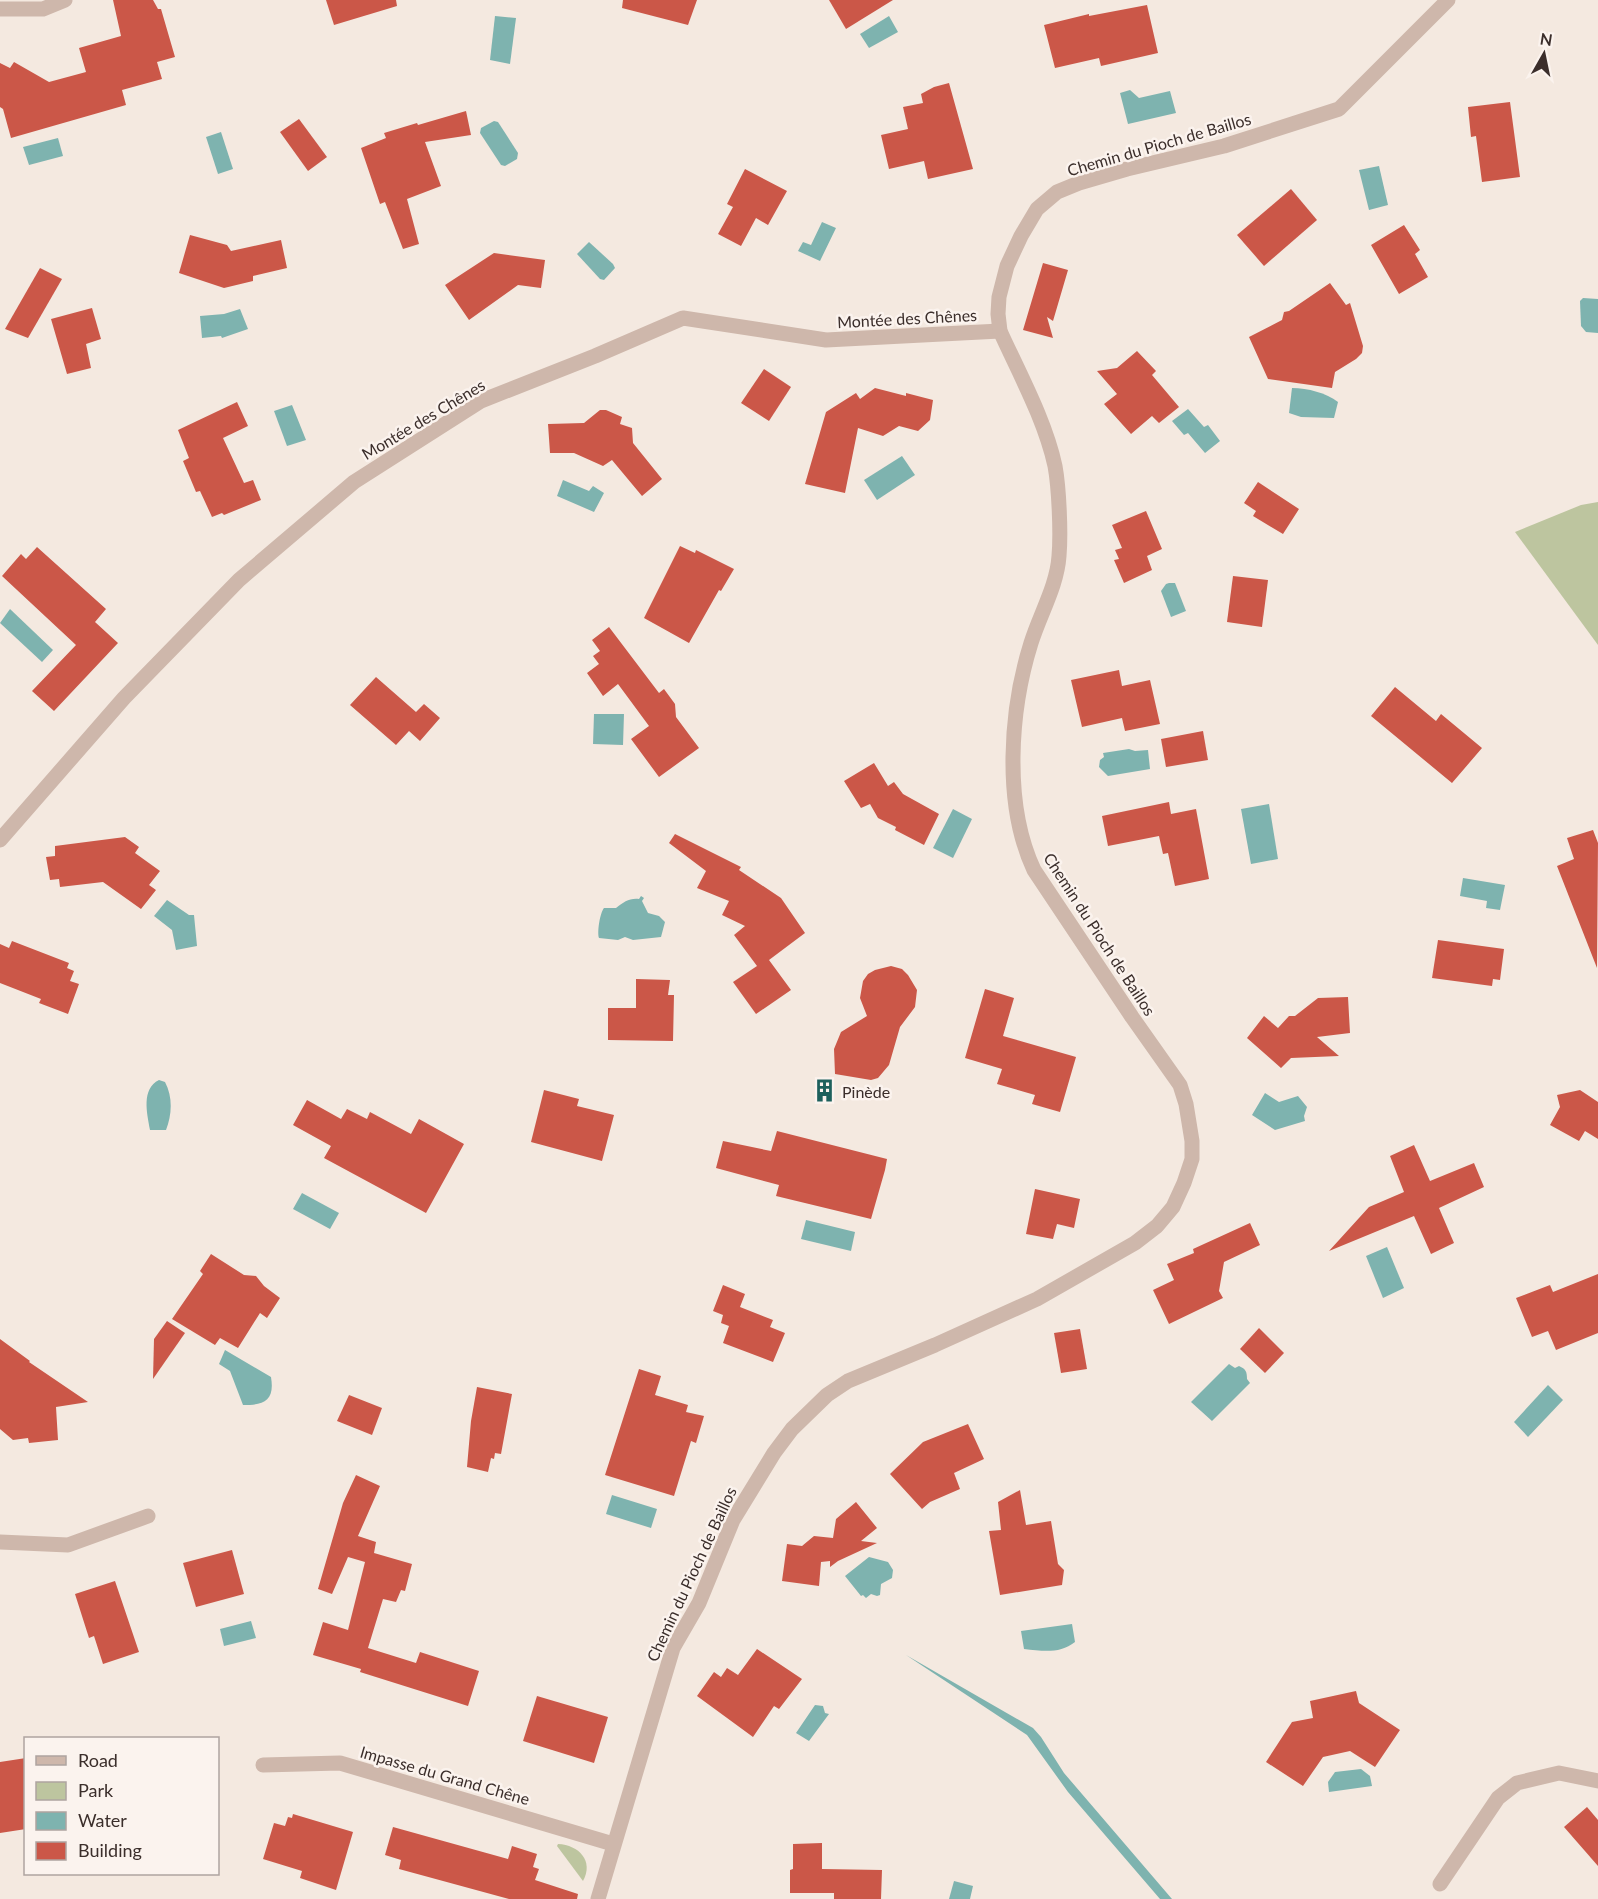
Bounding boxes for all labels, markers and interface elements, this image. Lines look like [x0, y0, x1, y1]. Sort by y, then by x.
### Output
north arrow [1514, 24, 1574, 84]
text: N [1539, 28, 1554, 49]
street label: Chemin du Pioch de Baillos [1065, 109, 1253, 179]
street label: Montée des Chênes [837, 305, 977, 331]
street label: Montée des Chênes [358, 375, 488, 463]
street label: Chemin du Pioch de Baillos [1040, 849, 1160, 1019]
building icon: Pinède [811, 1078, 837, 1104]
place label: Pinède [842, 1082, 890, 1101]
street label: Chemin du Pioch de Baillos [642, 1484, 740, 1664]
legend [24, 1737, 219, 1875]
street label: Impasse du Grand Chêne [358, 1742, 532, 1808]
text: Road [78, 1749, 118, 1771]
text: Park [78, 1779, 114, 1801]
text: Water [78, 1809, 127, 1831]
text: Building [78, 1839, 142, 1861]

